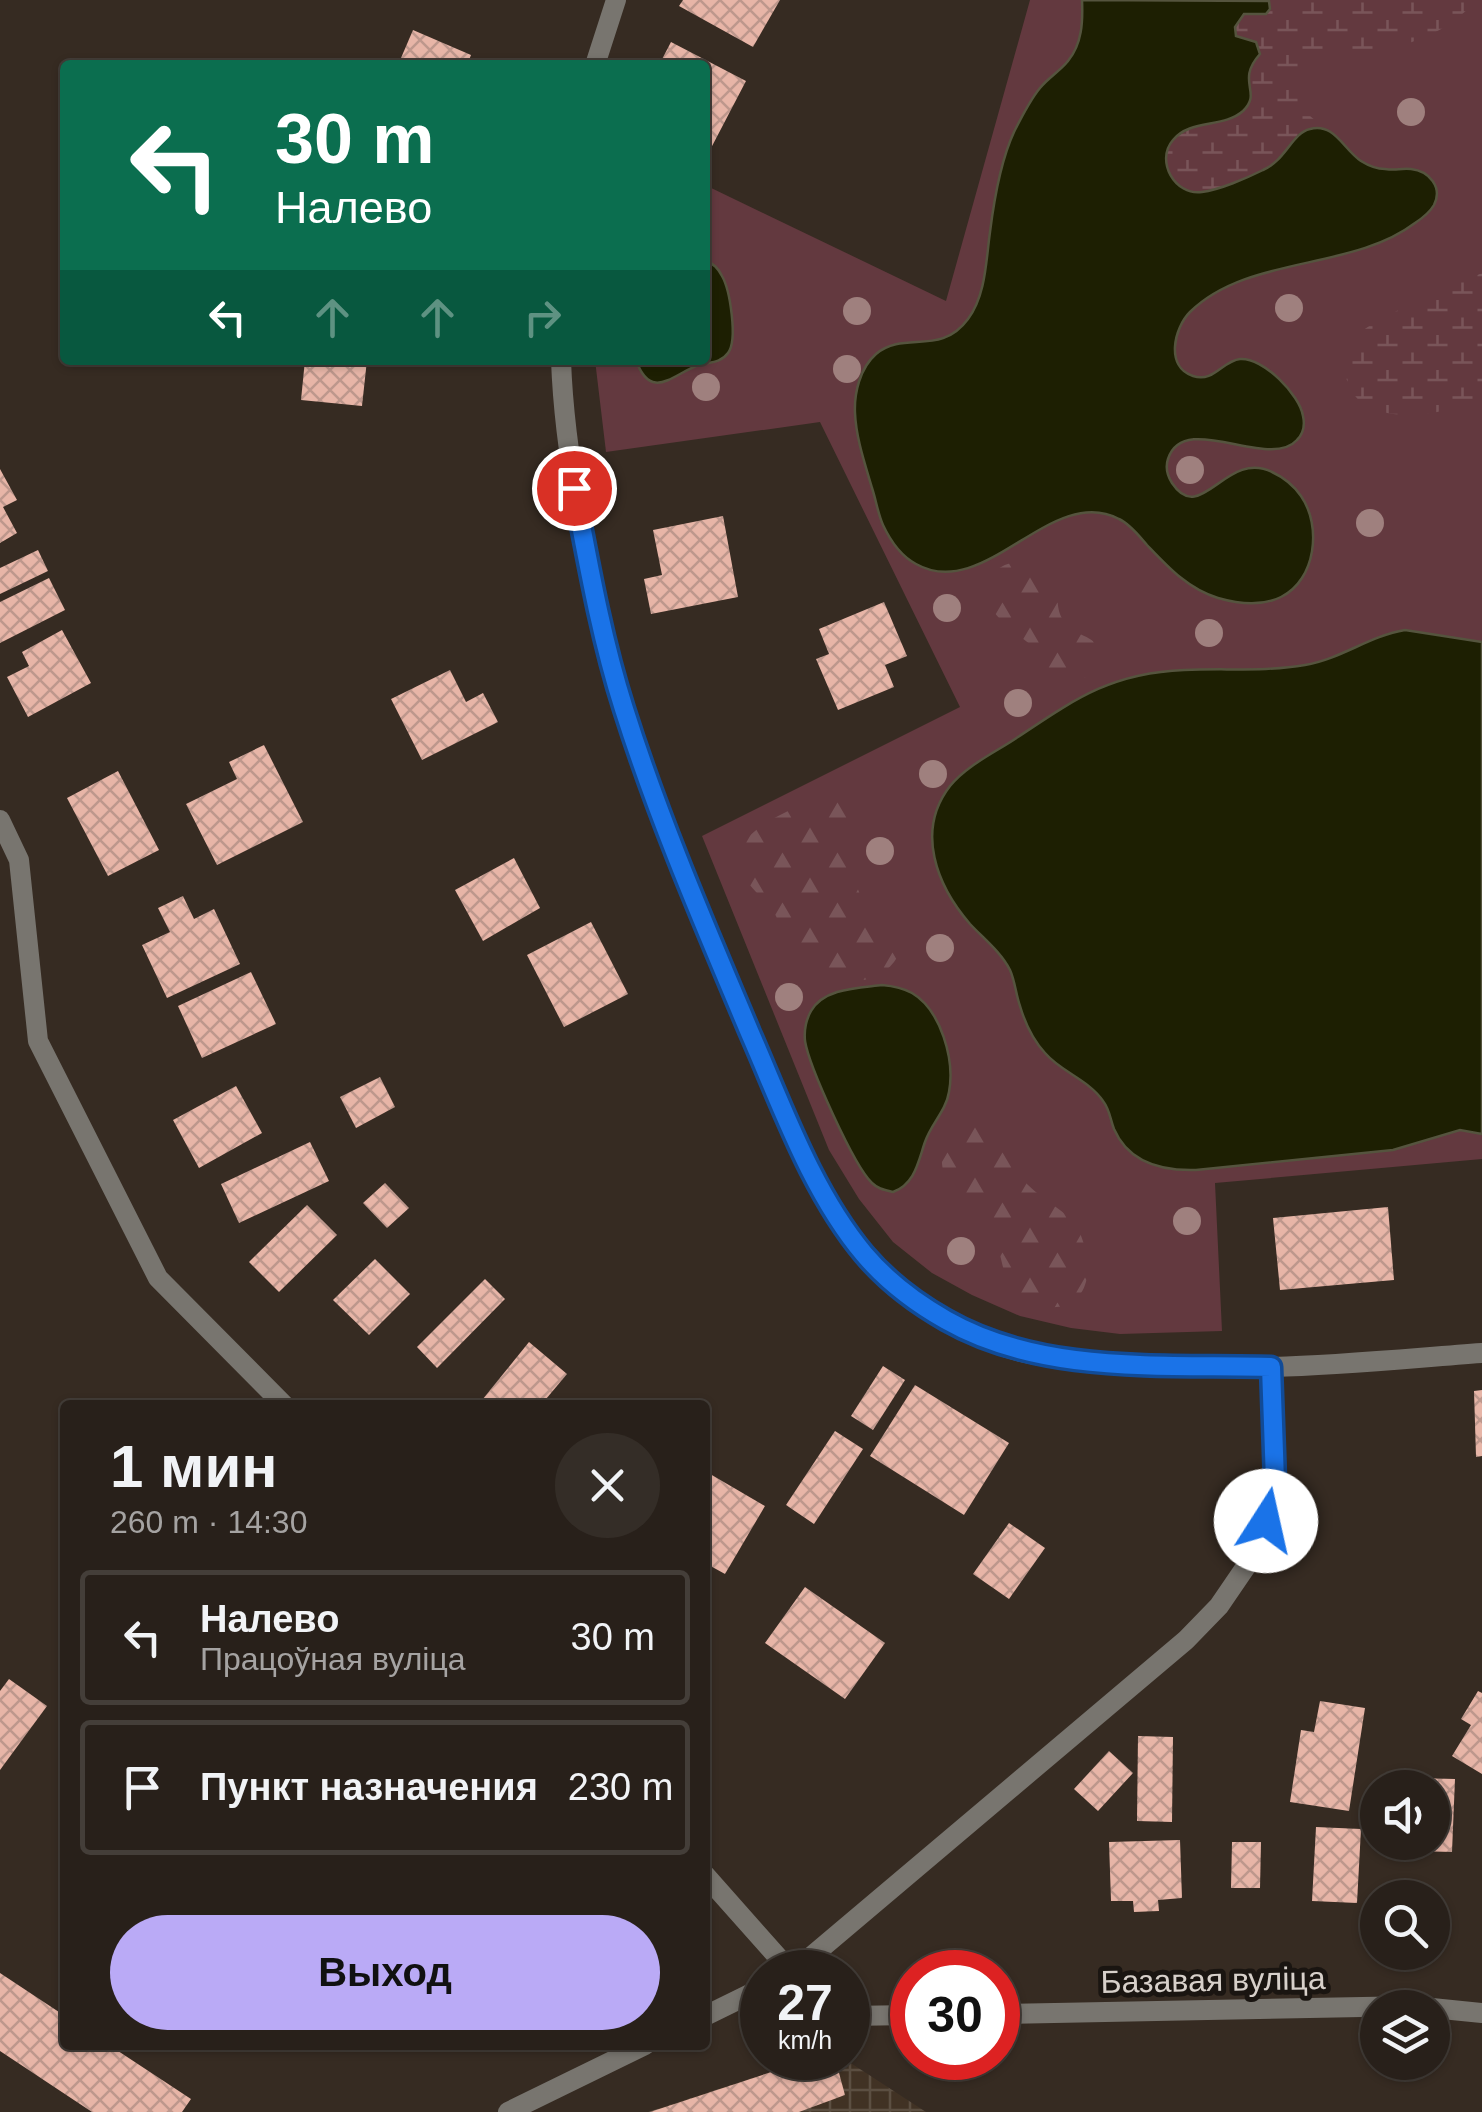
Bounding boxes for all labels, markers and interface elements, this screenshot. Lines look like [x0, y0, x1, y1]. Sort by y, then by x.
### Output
icon: left [110, 100, 240, 230]
text: 30 m [275, 100, 435, 178]
text: Налево [275, 182, 432, 233]
icon: left [200, 290, 255, 345]
icon: ahead [305, 290, 360, 345]
icon: ahead [410, 290, 465, 345]
icon: right [515, 290, 570, 345]
pin [532, 446, 617, 531]
icon: arrive [547, 461, 602, 516]
text: 1 мин [110, 1433, 278, 1500]
button: close [555, 1433, 660, 1538]
position arrow [1214, 1469, 1318, 1573]
text: 260 m · 14:30 [110, 1504, 307, 1540]
text: Налево [200, 1598, 339, 1640]
icon: left [115, 1610, 170, 1665]
text: 30 m [571, 1616, 655, 1658]
text: Працоўная вуліца [200, 1641, 466, 1677]
icon: arrive [115, 1760, 170, 1815]
text: Пункт назначения [200, 1766, 538, 1808]
text: 230 m [568, 1766, 673, 1808]
map controls [1360, 1770, 1450, 2080]
button: sound [1360, 1770, 1450, 1860]
button: search [1360, 1880, 1450, 1970]
button: Выход [110, 1915, 660, 2030]
speed limit sign: 30 [890, 1950, 1020, 2080]
street label: Базавая вуліца [1100, 1960, 1326, 2000]
text: 27 [777, 1975, 833, 2031]
button: layers [1360, 1990, 1450, 2080]
text: km/h [778, 2026, 832, 2054]

